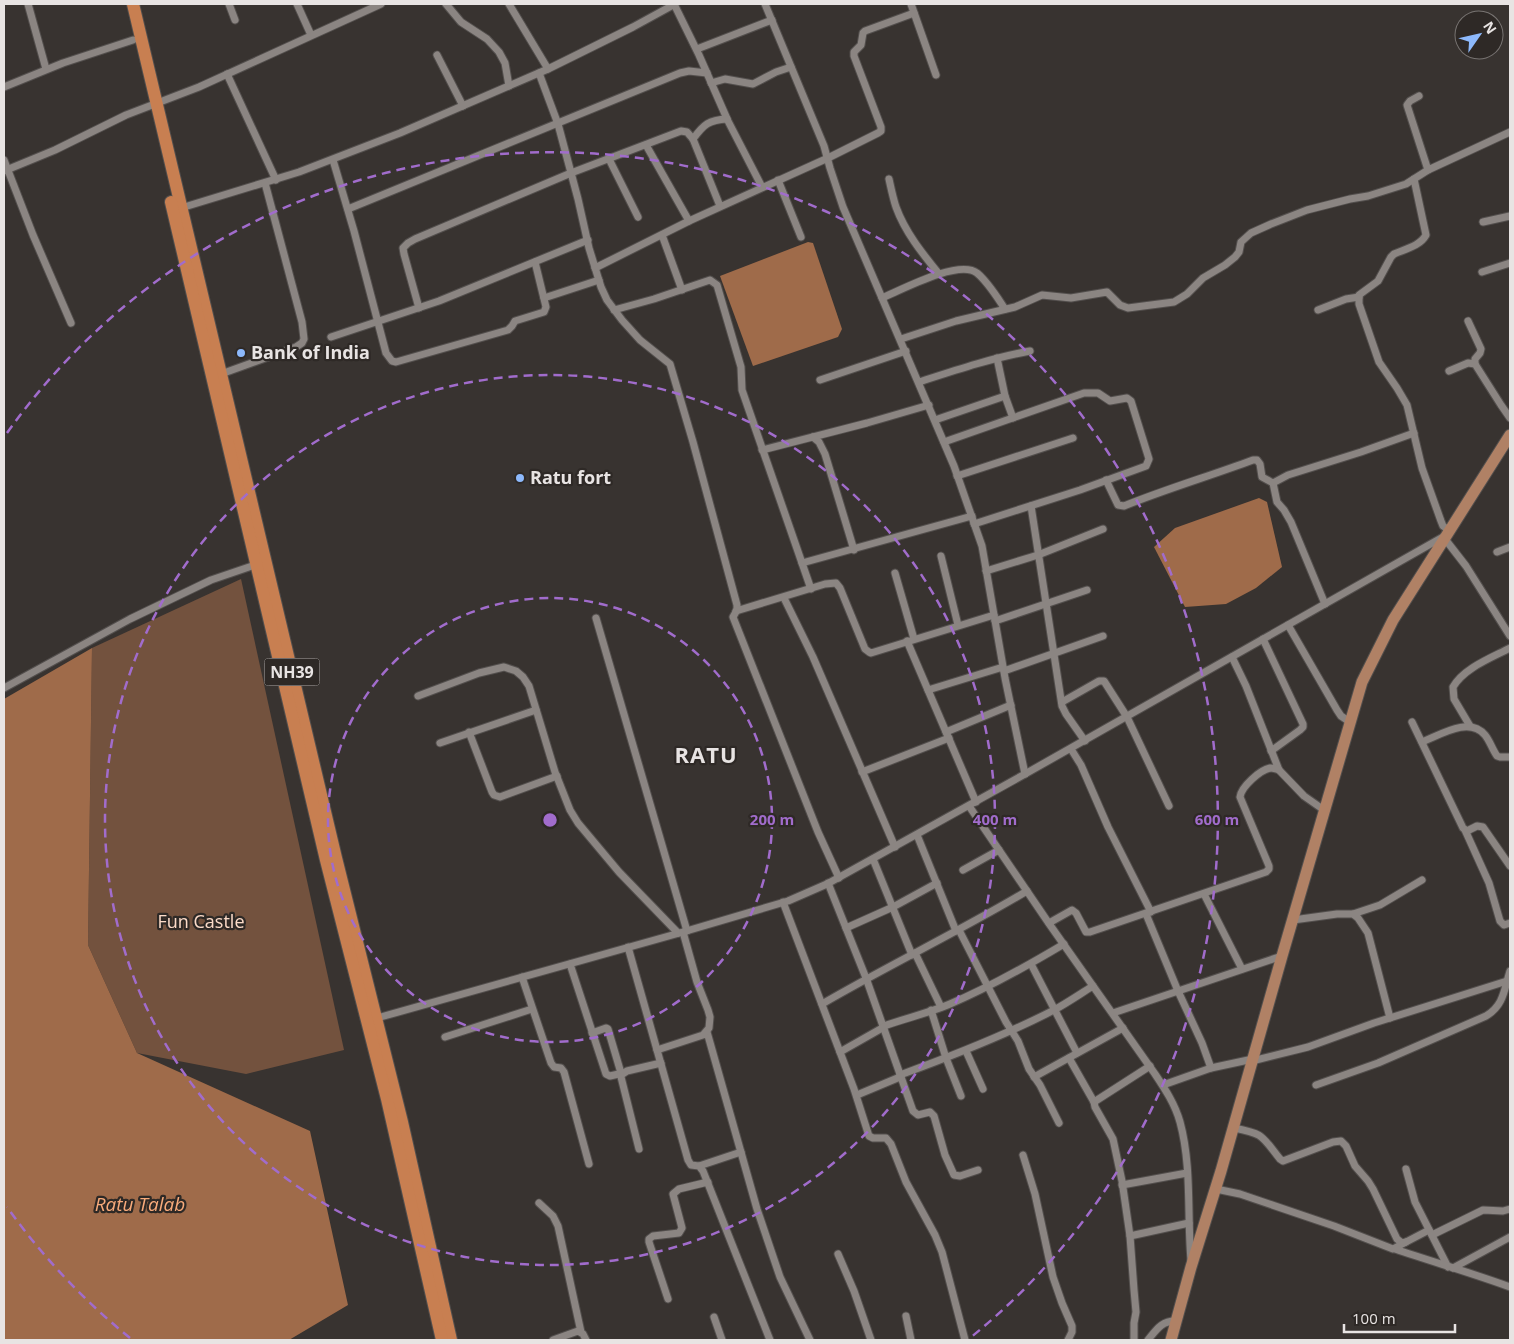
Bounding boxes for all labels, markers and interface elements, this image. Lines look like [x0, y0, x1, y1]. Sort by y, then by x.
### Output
north arrow [1454, 10, 1504, 60]
text: N [1479, 17, 1501, 37]
place label: Bank of India [251, 340, 370, 364]
marker: Bank of India [235, 347, 247, 359]
place label: Ratu fort [530, 465, 611, 489]
marker: Ratu fort [514, 472, 526, 484]
road number: NH39 [264, 659, 320, 686]
district label: RATU [674, 739, 738, 769]
text: 200 m [750, 809, 794, 829]
text: 400 m [973, 809, 1017, 829]
text: 600 m [1195, 809, 1239, 829]
centre of rings [541, 811, 559, 829]
park label: Fun Castle [157, 909, 245, 933]
water label: Ratu Talab [95, 1191, 185, 1217]
scale bar [1344, 1302, 1455, 1334]
text: 100 m [1352, 1308, 1396, 1328]

